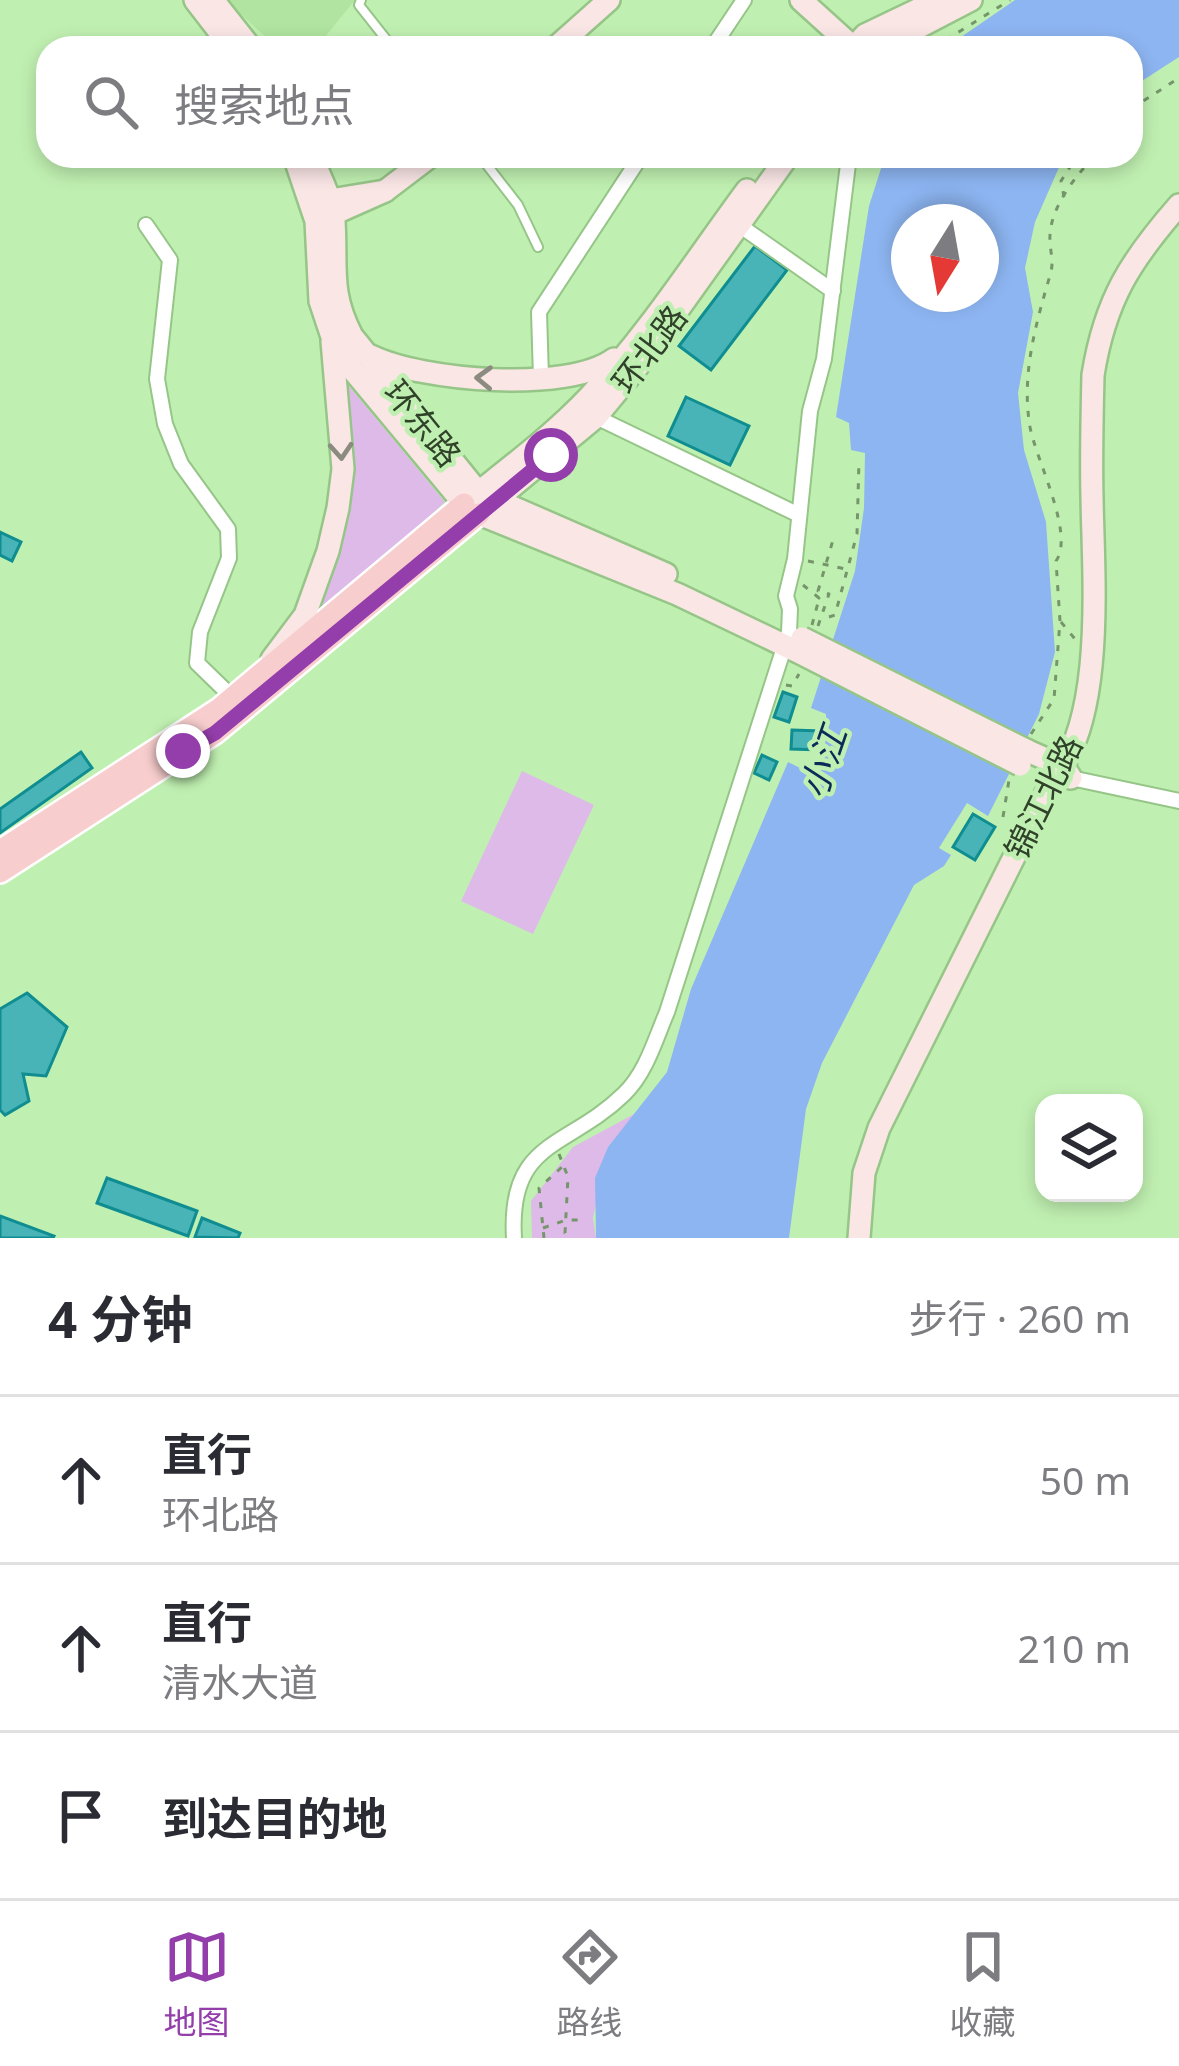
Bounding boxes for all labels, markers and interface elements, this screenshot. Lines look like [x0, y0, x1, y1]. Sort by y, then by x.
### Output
search box [36, 36, 1143, 168]
icon: search [78, 69, 144, 135]
text: 搜索地点 [174, 74, 354, 135]
north arrow [891, 204, 999, 312]
street label: 环北路 [601, 296, 697, 402]
one-way arrow [474, 365, 493, 391]
street label: 环东路 [374, 370, 472, 476]
route start [524, 428, 578, 482]
one-way arrow [327, 442, 353, 461]
water label: 小江 [788, 716, 859, 804]
route end [156, 724, 210, 778]
street label: 锦江北路 [994, 728, 1092, 866]
map controls [1035, 1094, 1143, 1202]
button: layers [1035, 1094, 1143, 1202]
text: 4 分钟 [48, 1283, 192, 1353]
text: 步行 · 260 m [909, 1291, 1131, 1344]
text: 直行 [162, 1423, 252, 1484]
icon: ahead [48, 1447, 114, 1513]
text: 50 m [1040, 1453, 1131, 1506]
text: 环北路 [162, 1487, 279, 1540]
text: 直行 [162, 1591, 252, 1652]
icon: ahead [48, 1615, 114, 1681]
text: 210 m [1017, 1621, 1131, 1674]
text: 清水大道 [162, 1655, 318, 1708]
icon: arrive [48, 1783, 114, 1849]
text: 到达目的地 [162, 1787, 387, 1848]
tab: 地图 [164, 1924, 230, 2044]
tab: 路线 [557, 1924, 623, 2044]
tab: 收藏 [950, 1924, 1016, 2044]

